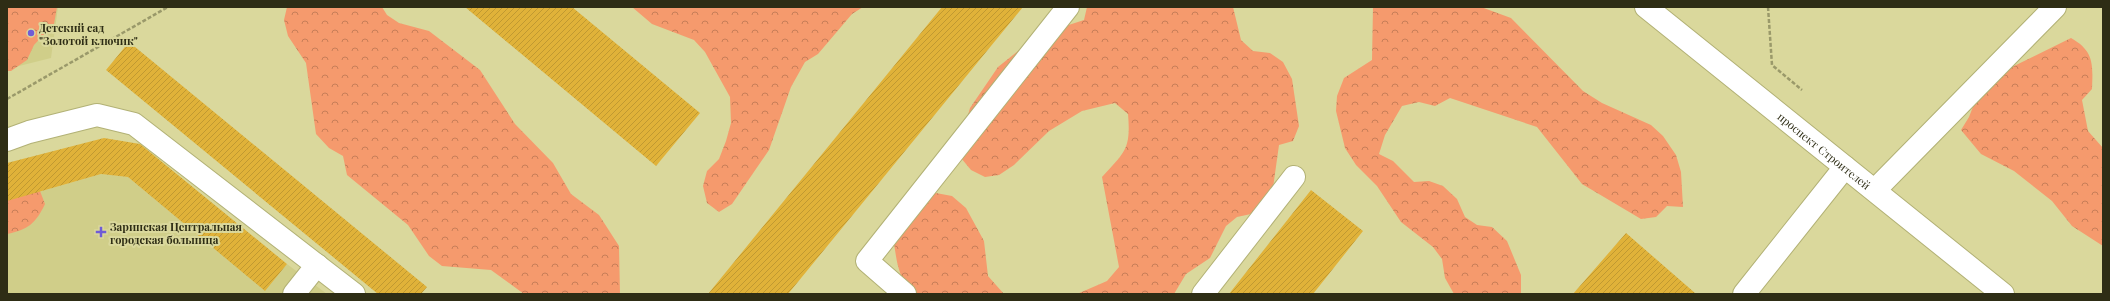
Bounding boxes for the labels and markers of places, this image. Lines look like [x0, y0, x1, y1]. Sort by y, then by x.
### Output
place label: Детский сад "Золотой ключик" [39, 20, 138, 48]
marker: Детский сад "Золотой ключик" [26, 28, 36, 38]
place label: Заринская Центральная городская больница [110, 219, 242, 247]
marker: Заринская Центральная городская больница [95, 226, 107, 238]

